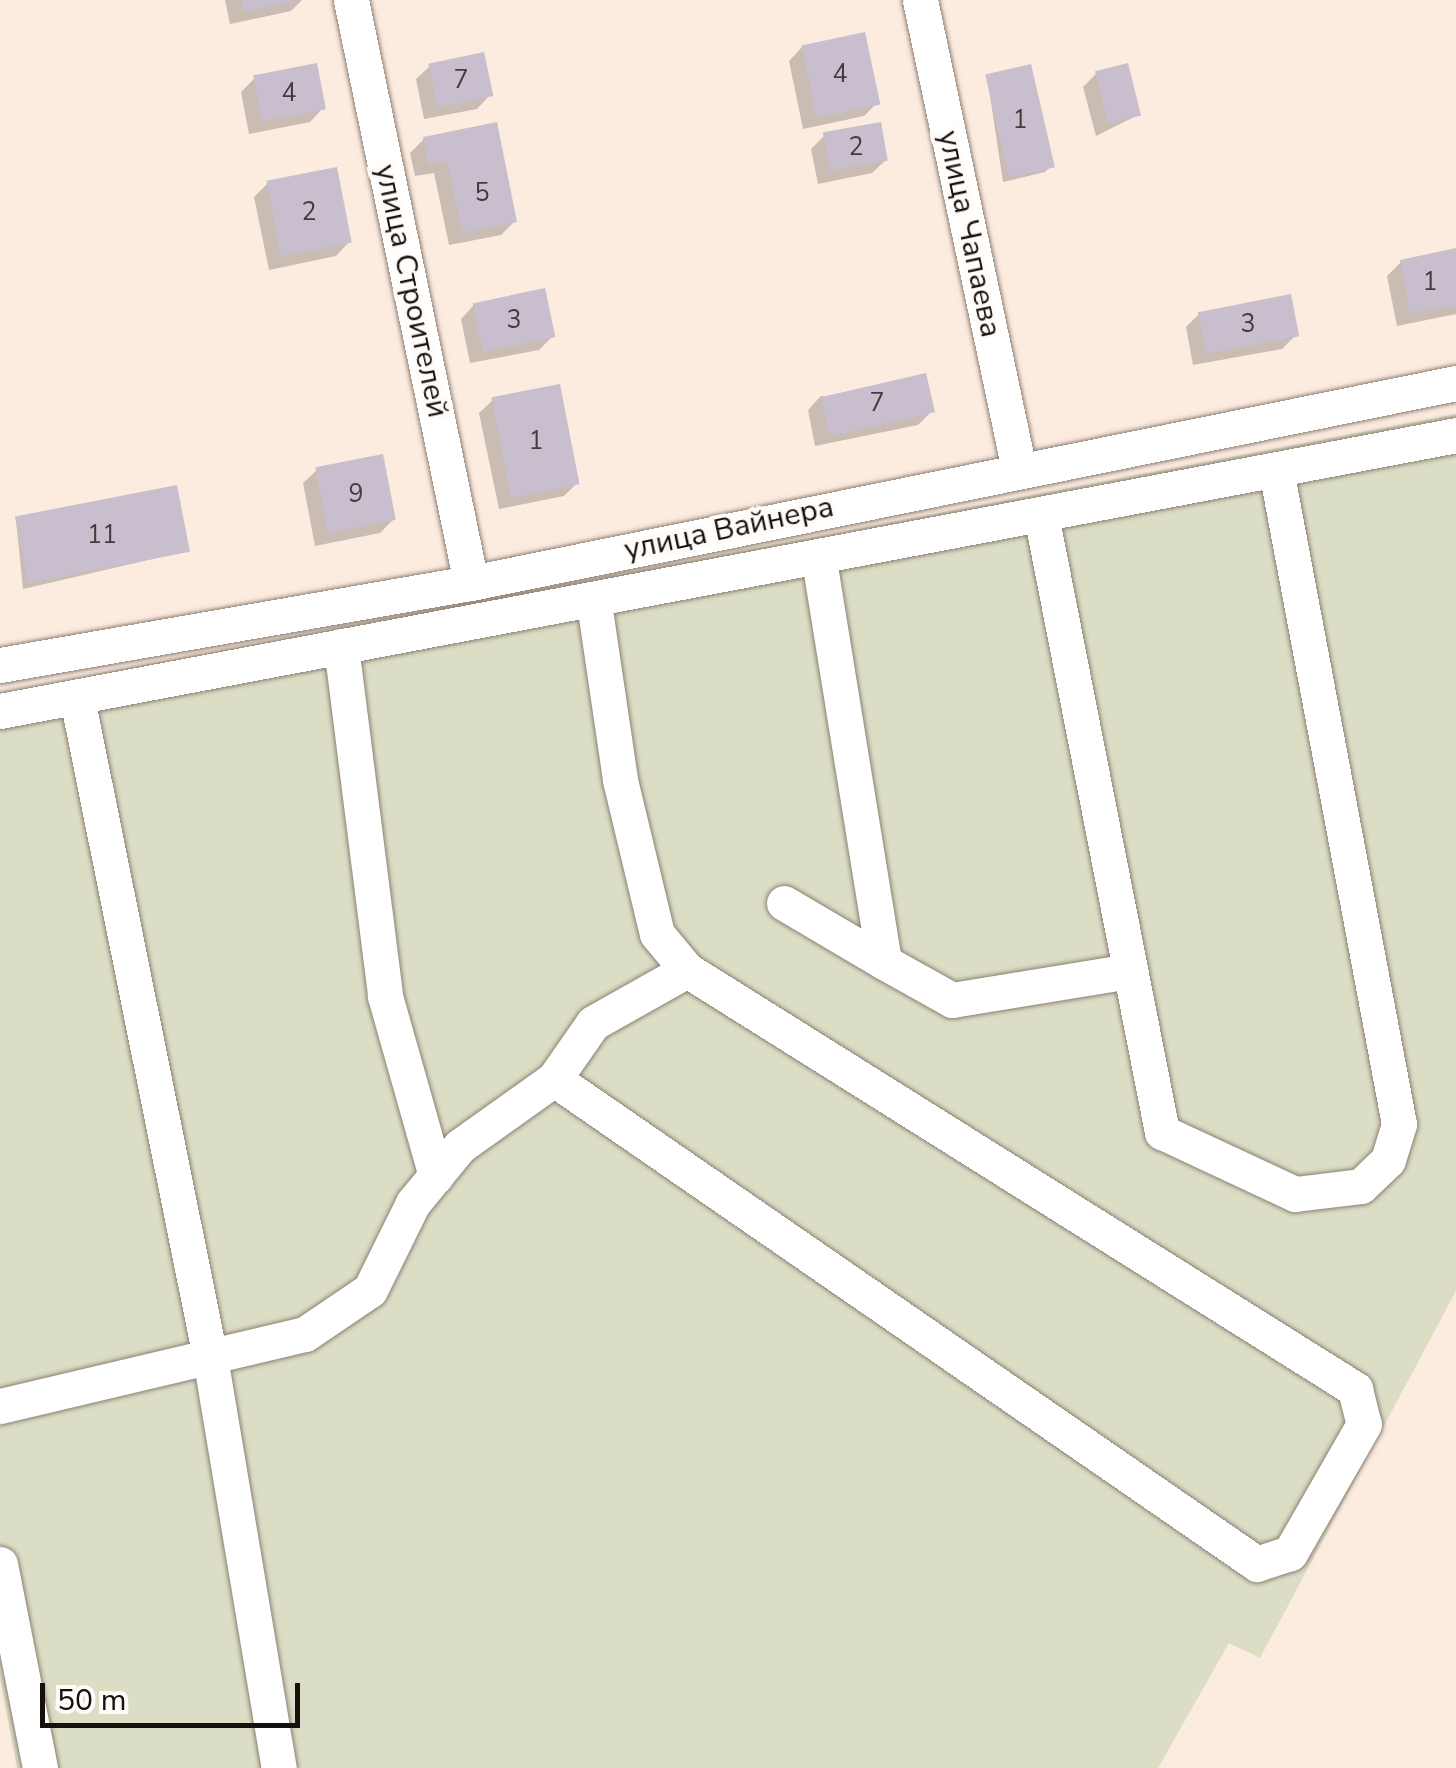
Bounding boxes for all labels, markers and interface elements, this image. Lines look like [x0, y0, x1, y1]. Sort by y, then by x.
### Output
house number: 4 [833, 59, 847, 89]
house number: 7 [454, 65, 468, 95]
house number: 4 [282, 78, 296, 108]
house number: 1 [1013, 105, 1027, 135]
street label: улица Чапаева [930, 127, 1008, 341]
house number: 2 [849, 132, 863, 162]
street label: улица Строителей [367, 161, 455, 421]
house number: 5 [475, 178, 489, 208]
house number: 2 [302, 197, 316, 227]
house number: 1 [1423, 267, 1437, 297]
house number: 3 [507, 305, 521, 335]
house number: 3 [1241, 309, 1255, 339]
house number: 7 [870, 388, 884, 418]
house number: 1 [529, 426, 543, 456]
house number: 9 [349, 479, 363, 509]
street label: улица Вайнера [621, 489, 837, 569]
house number: 11 [87, 520, 117, 550]
scale bar [45, 1663, 305, 1725]
text: 50 m [57, 1680, 126, 1721]

